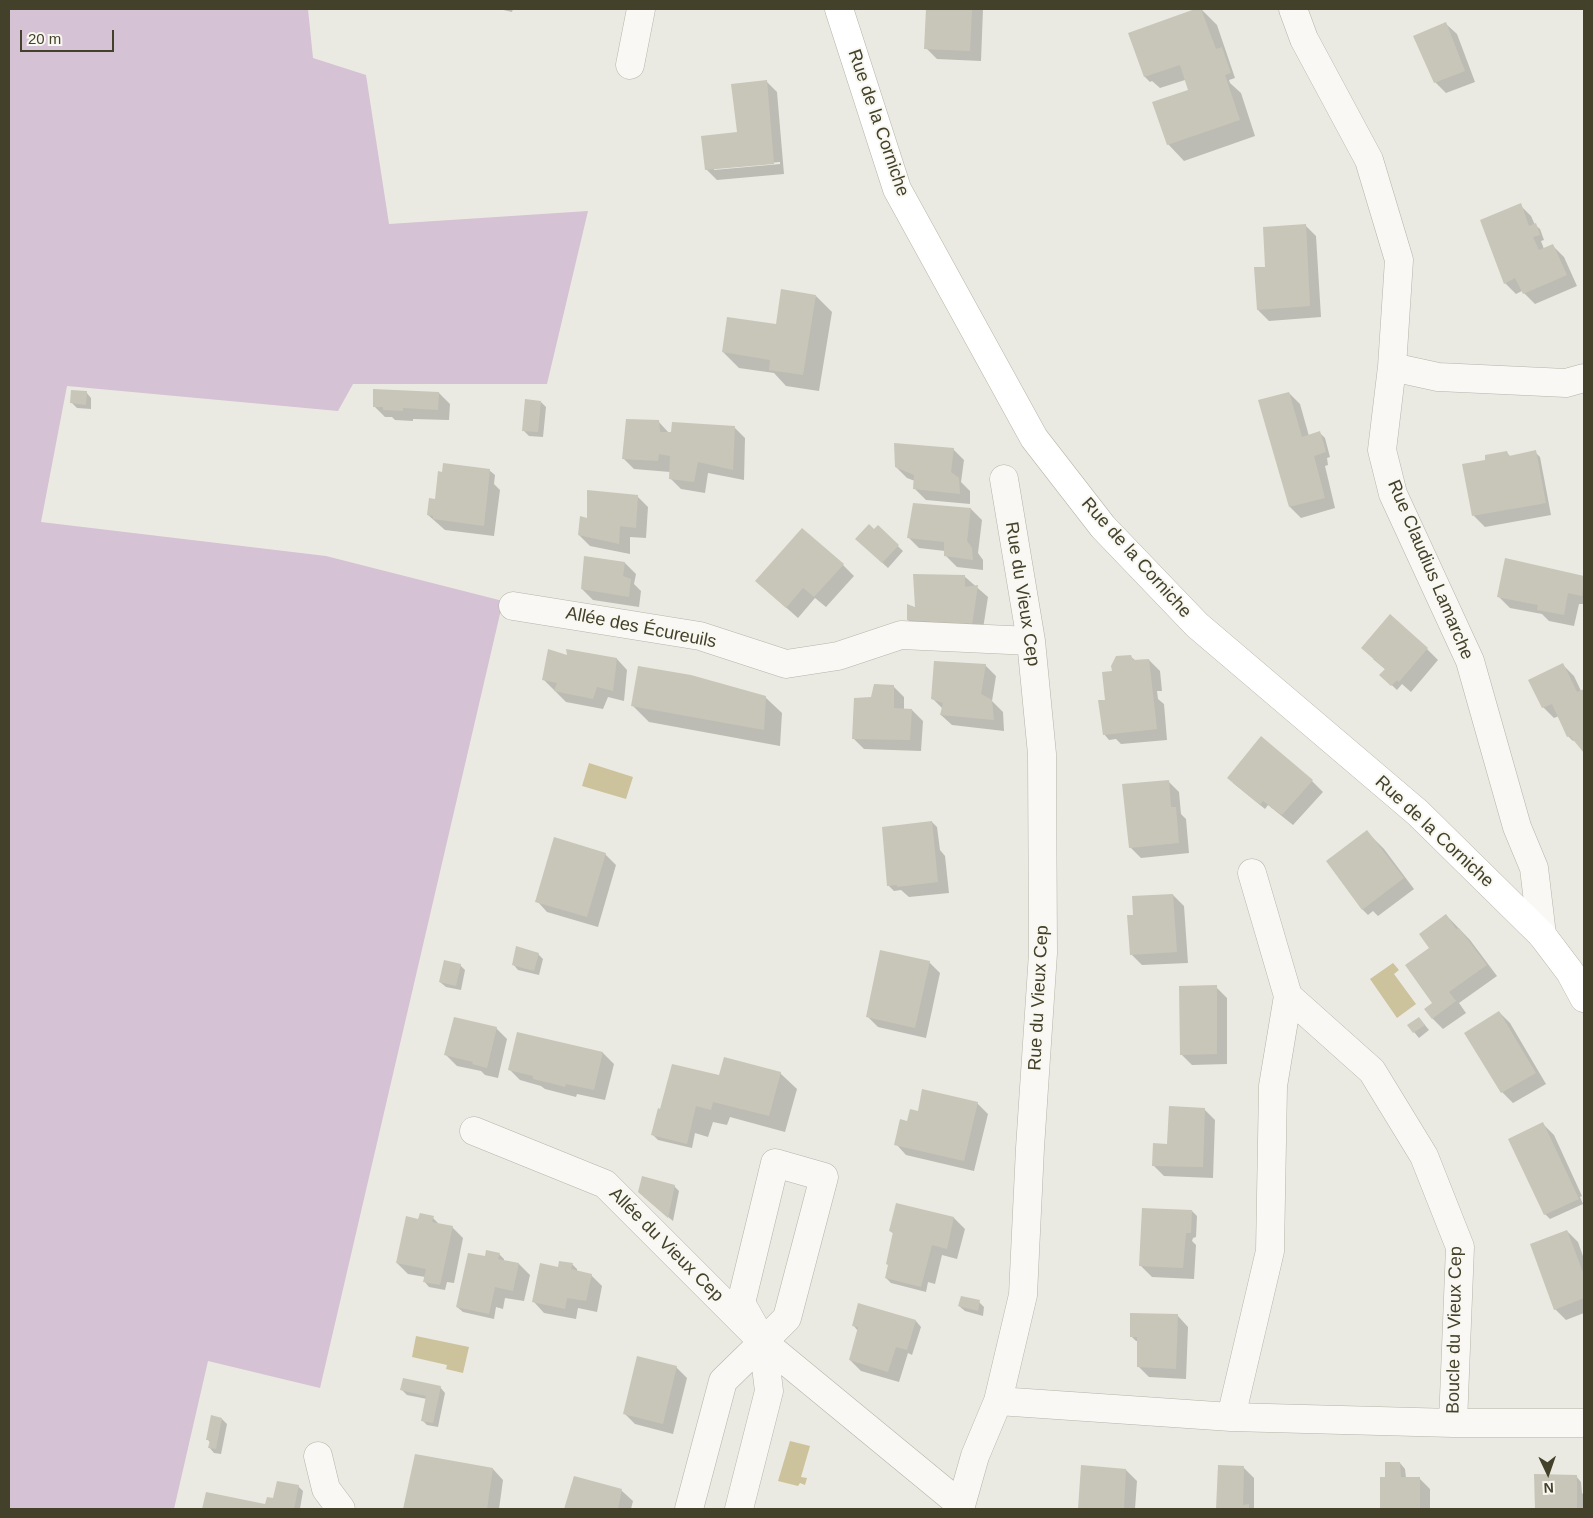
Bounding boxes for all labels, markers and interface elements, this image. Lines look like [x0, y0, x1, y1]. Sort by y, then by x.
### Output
scale bar [22, 20, 116, 52]
text: 20 m [28, 30, 61, 47]
street label: Rue de la Corniche [843, 47, 913, 199]
street label: Rue Claudius Lamarche [1382, 477, 1478, 663]
street label: Rue de la Corniche [1076, 494, 1196, 622]
street label: Rue du Vieux Cep [1000, 520, 1044, 668]
street label: Allée des Écureuils [564, 603, 718, 653]
street label: Rue de la Corniche [1370, 772, 1498, 892]
street label: Rue du Vieux Cep [1024, 925, 1054, 1071]
street label: Allée du Vieux Cep [604, 1183, 728, 1307]
street label: Boucle du Vieux Cep [1443, 1246, 1467, 1414]
north arrow [1523, 1448, 1573, 1498]
text: N [1543, 1480, 1554, 1496]

